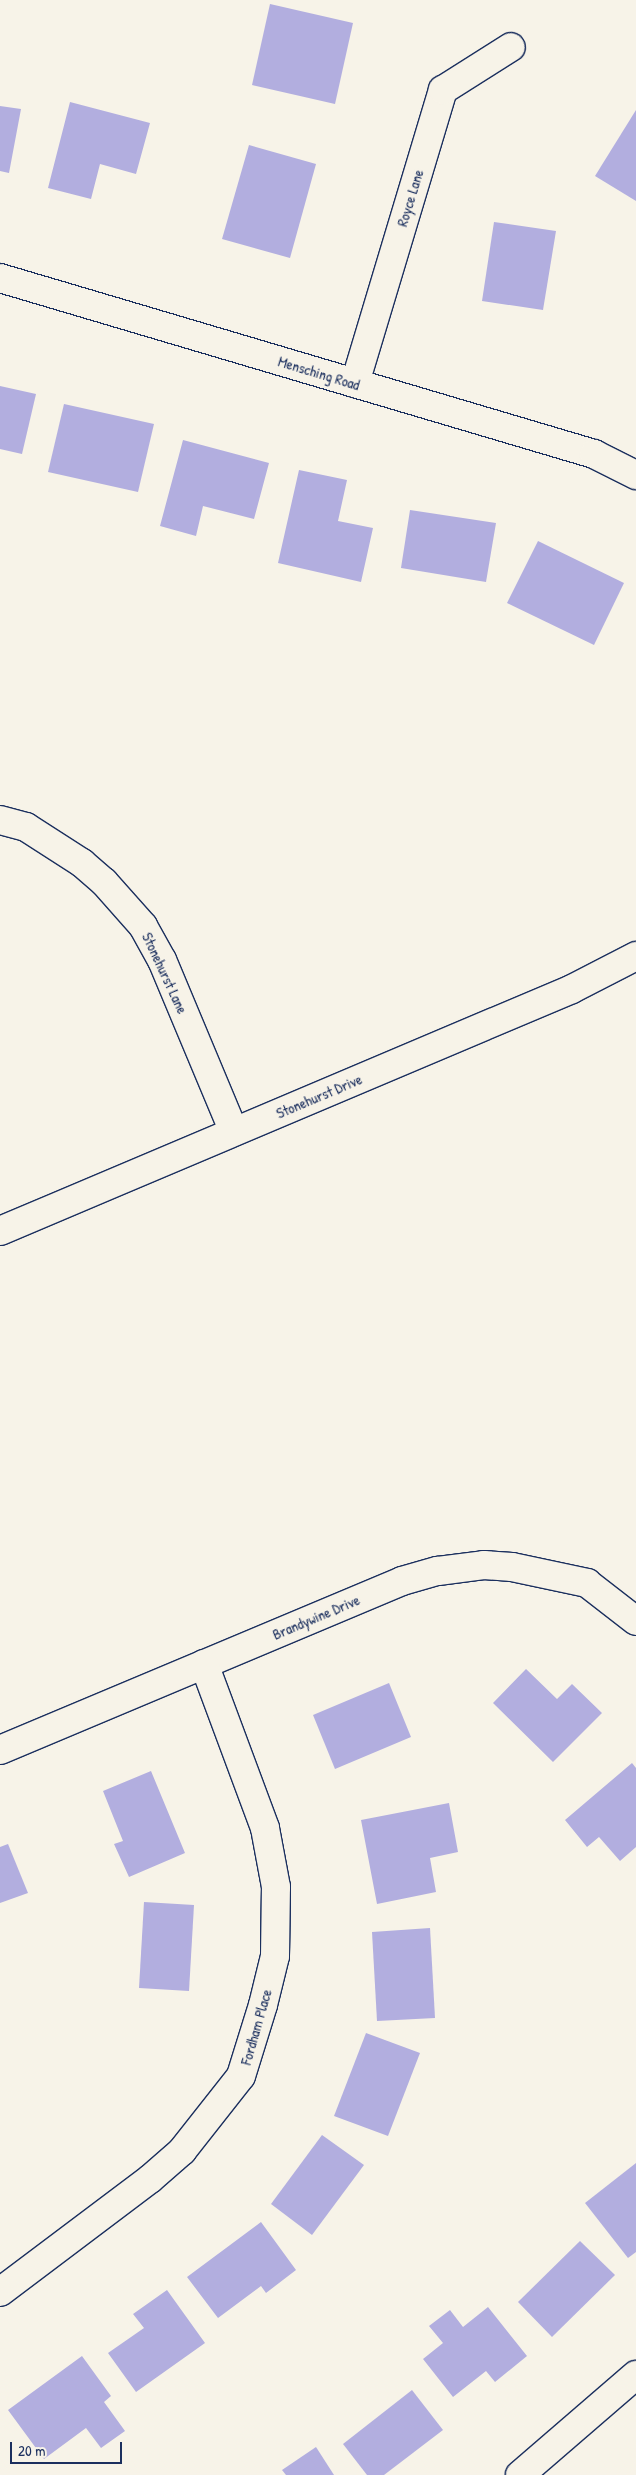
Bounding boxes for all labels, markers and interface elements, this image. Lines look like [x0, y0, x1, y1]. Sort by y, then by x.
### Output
street label: Royce Lane [393, 167, 427, 229]
street label: Mensching Road [276, 352, 362, 394]
street label: Stonehurst Lane [138, 930, 192, 1016]
street label: Stonehurst Drive [273, 1070, 365, 1122]
street label: Brandywine Drive [270, 1591, 362, 1643]
street label: Fordham Place [237, 1987, 275, 2067]
scale bar [12, 2432, 125, 2464]
text: 20 m [18, 2440, 45, 2461]

